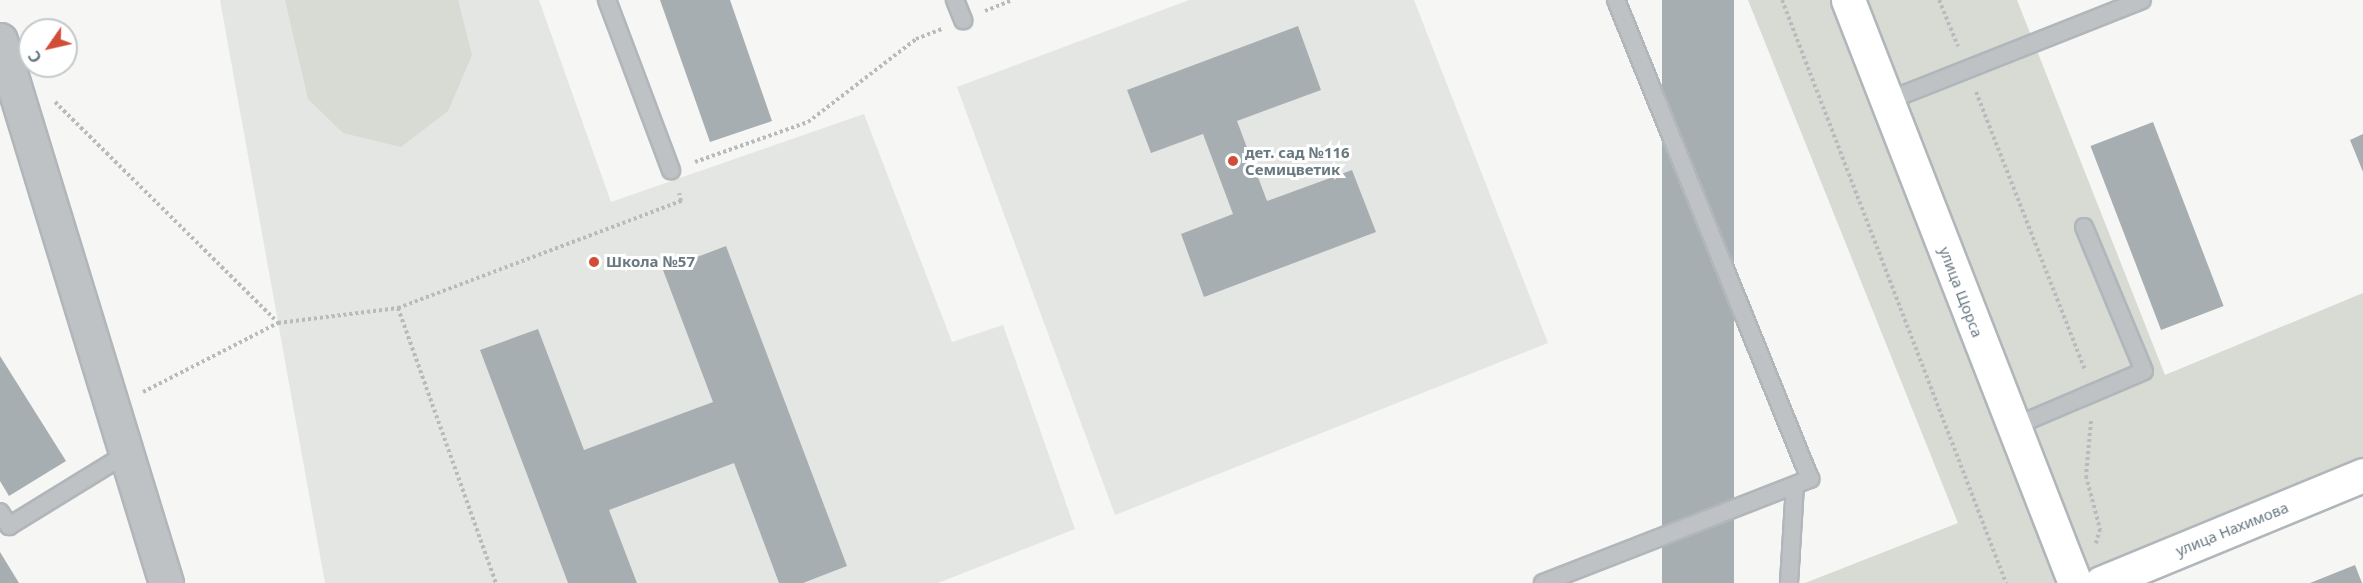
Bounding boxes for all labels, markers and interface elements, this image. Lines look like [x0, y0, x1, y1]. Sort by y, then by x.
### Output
north arrow [18, 18, 78, 78]
text: С [23, 47, 47, 67]
place label: дет. сад №116 Семицветик [1245, 143, 1350, 178]
marker: дет. сад №116 Семицветик [1226, 154, 1240, 168]
street label: улица Щорса [1935, 244, 1987, 340]
place label: Школа №57 [606, 253, 695, 271]
marker: Школа №57 [587, 255, 601, 269]
street label: улица Нахимова [2173, 498, 2291, 560]

